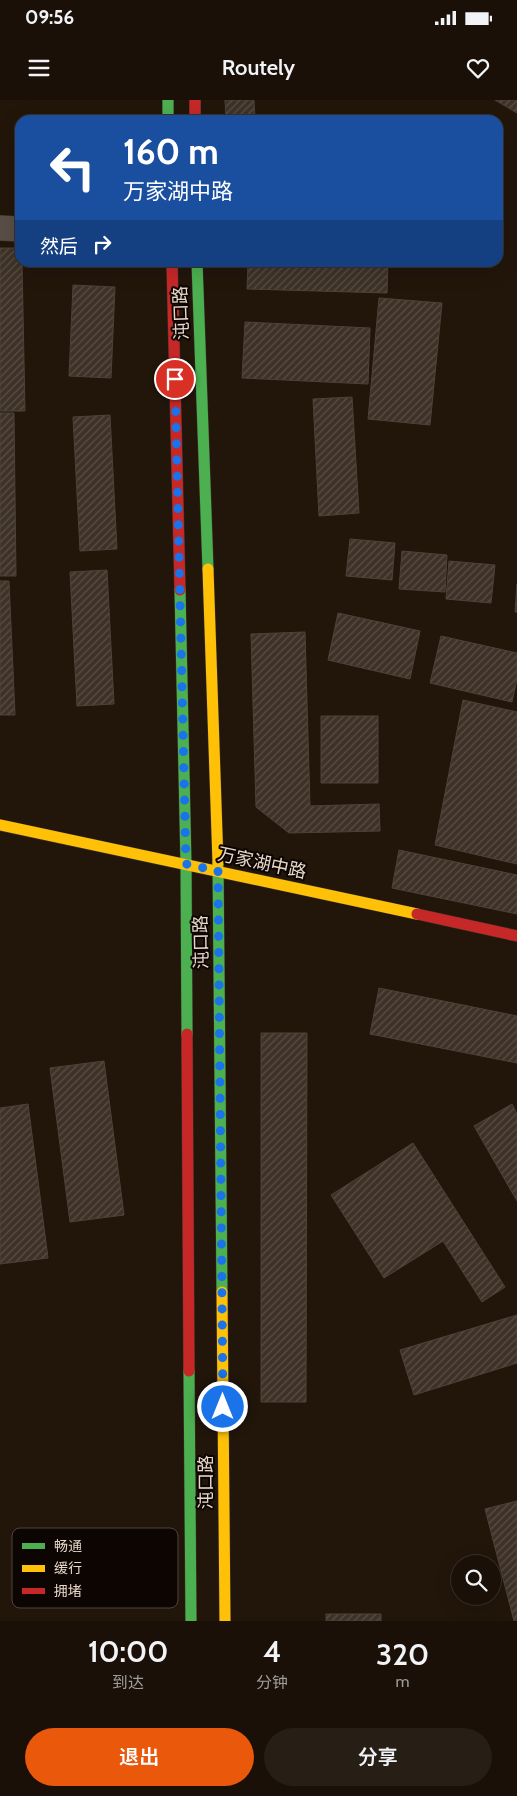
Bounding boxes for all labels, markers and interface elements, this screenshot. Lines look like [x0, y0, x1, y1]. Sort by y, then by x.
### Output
text: 09:56 [25, 6, 74, 29]
icon: menu [25, 54, 53, 82]
text: Routely [222, 54, 295, 81]
icon: heart [464, 54, 492, 82]
text: 160 m [123, 130, 219, 173]
icon: left [40, 135, 105, 200]
text: 万家湖中路 [123, 178, 233, 205]
icon: right [88, 230, 116, 258]
text: 然后 [40, 235, 78, 258]
street label: 沌口路 [169, 286, 193, 340]
pin [154, 358, 196, 400]
icon: arrive [161, 365, 189, 393]
street label: 万家湖中路 [216, 843, 308, 883]
street label: 沌口路 [190, 915, 212, 969]
position arrow [196, 1380, 248, 1432]
street label: 沌口路 [195, 1455, 217, 1509]
legend [12, 1528, 178, 1608]
text: 畅通 [54, 1537, 82, 1555]
map controls [451, 1555, 501, 1605]
button: search [451, 1555, 501, 1605]
text: 缓行 [54, 1559, 82, 1577]
text: 拥堵 [54, 1582, 82, 1600]
text: 10:00 [88, 1633, 168, 1670]
text: 4 [263, 1633, 281, 1670]
text: 320 [376, 1636, 429, 1673]
text: m [396, 1672, 410, 1691]
text: 到达 [112, 1673, 144, 1692]
text: 分钟 [256, 1673, 288, 1692]
button: 退出 [25, 1728, 254, 1786]
button: 分享 [264, 1728, 492, 1786]

